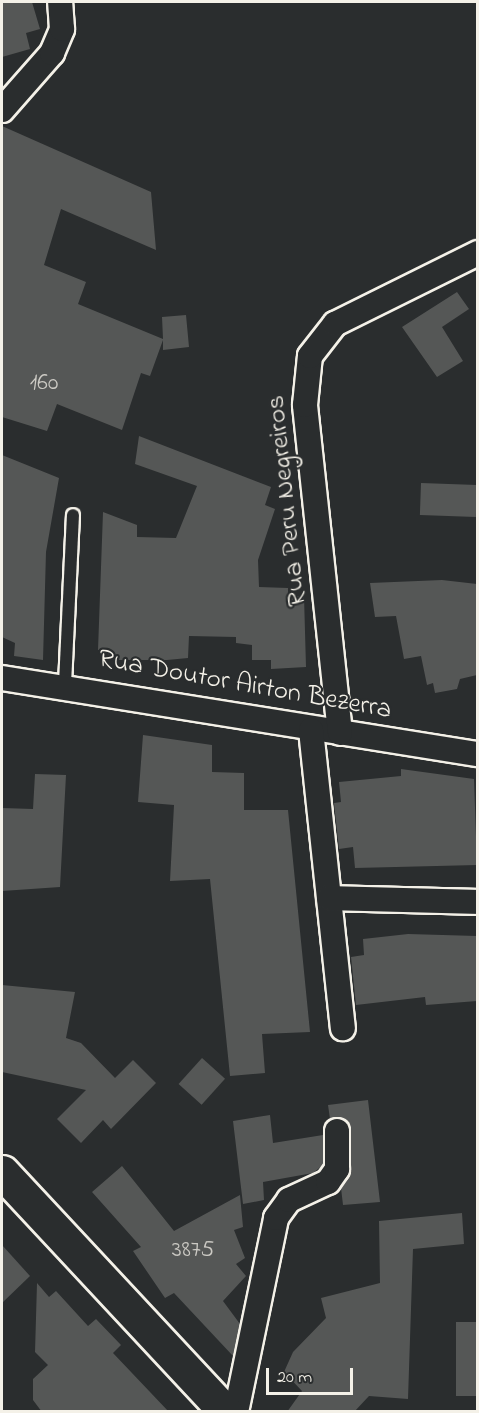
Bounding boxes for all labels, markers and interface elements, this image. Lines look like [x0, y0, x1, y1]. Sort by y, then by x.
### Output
house number: 160 [30, 370, 58, 398]
street label: Rua Peru Negreiros [260, 394, 314, 608]
street label: Rua Doutor Airton Bezerra [96, 643, 394, 727]
house number: 3875 [172, 1237, 214, 1265]
scale bar [269, 1356, 356, 1394]
text: 20 m [277, 1365, 312, 1391]

